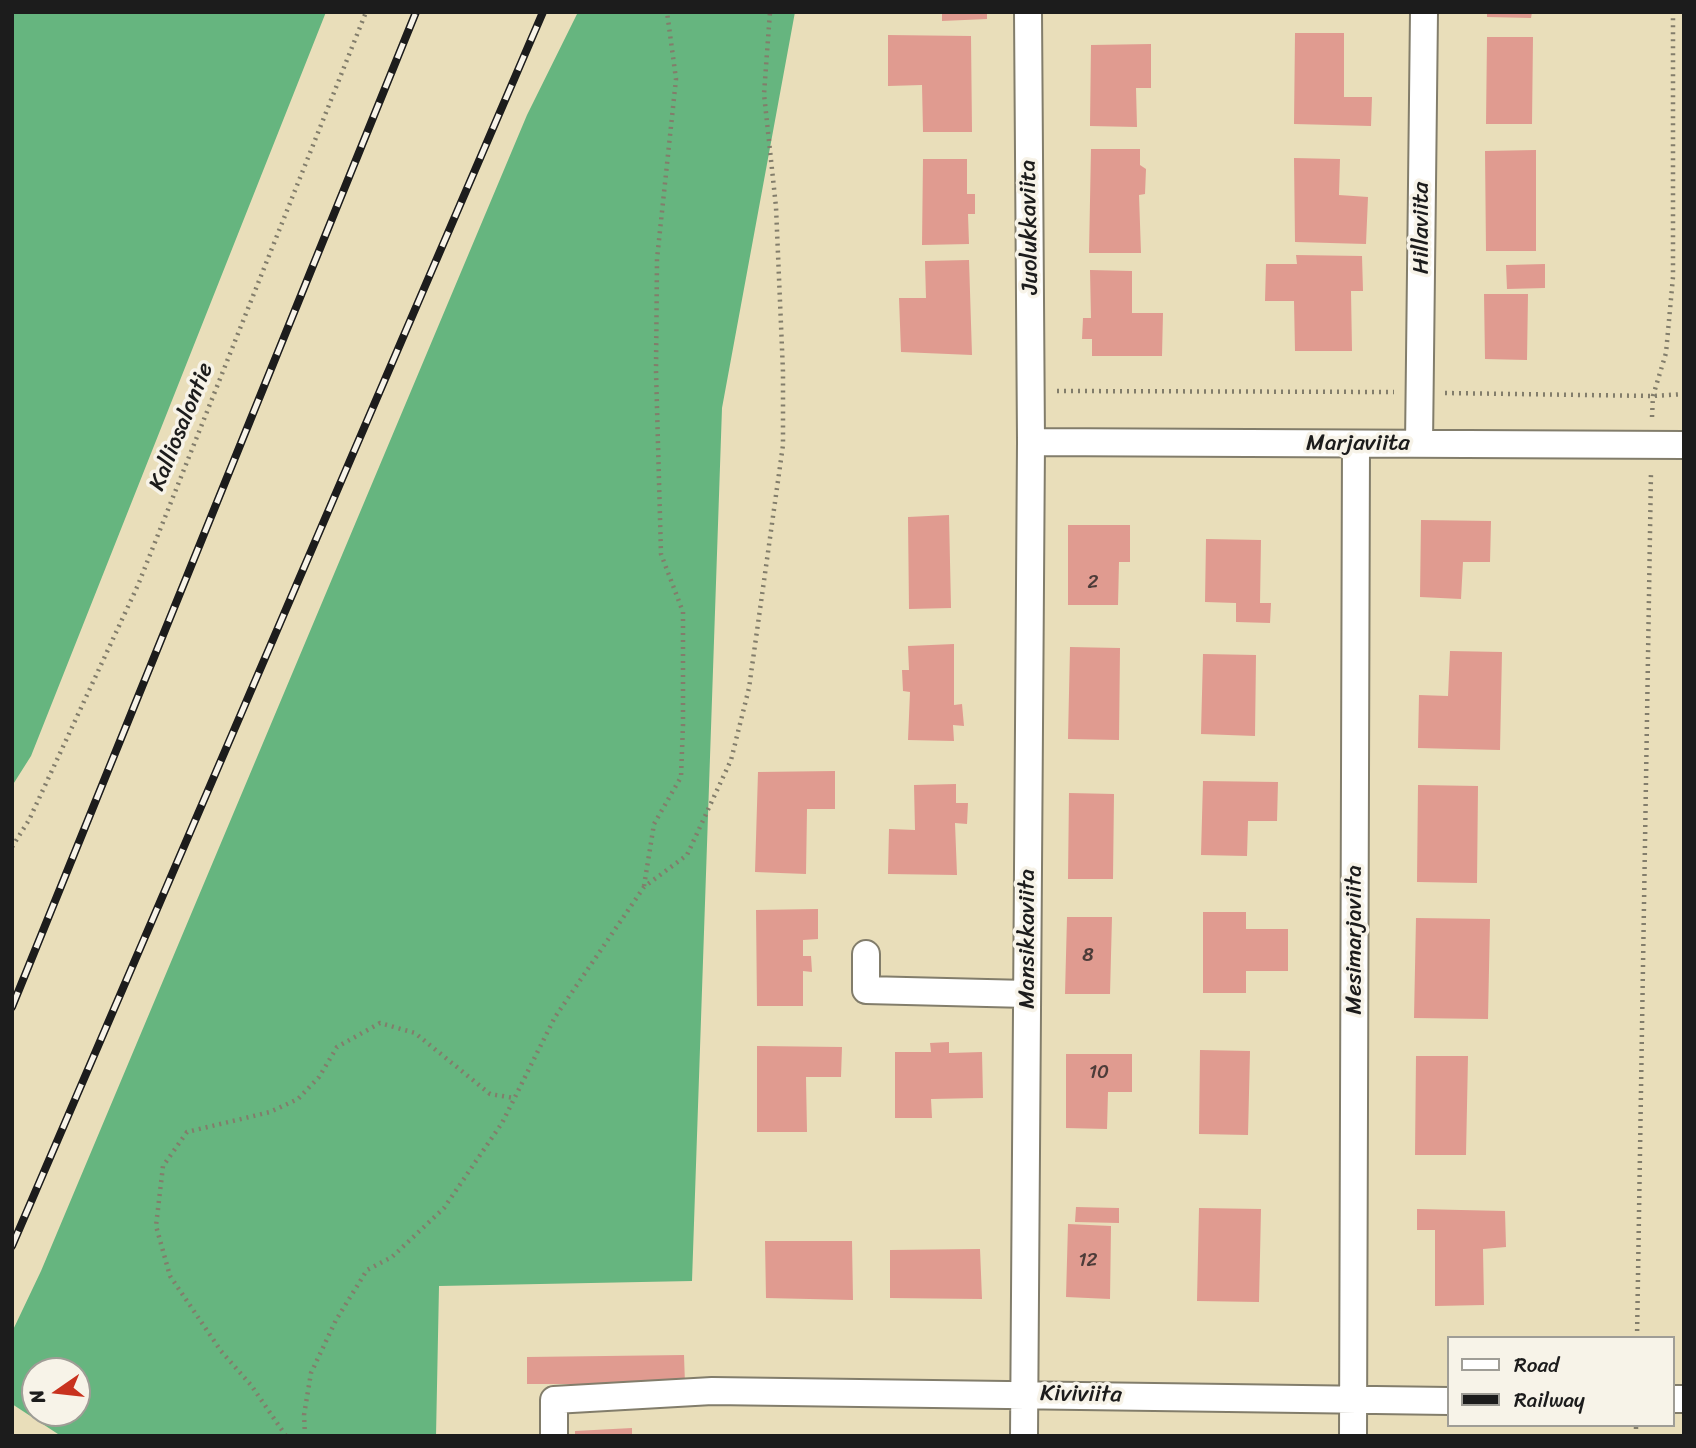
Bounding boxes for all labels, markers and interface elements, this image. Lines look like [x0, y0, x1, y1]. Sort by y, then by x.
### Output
street label: Juolukkaviita [1015, 159, 1045, 295]
street label: Hillaviita [1408, 182, 1436, 274]
street label: Kalliosalontie [144, 359, 220, 495]
street label: Marjaviita [1306, 430, 1410, 458]
house number: 2 [1088, 572, 1098, 594]
street label: Mesimarjaviita [1341, 865, 1369, 1015]
street label: Mansikkaviita [1014, 869, 1042, 1009]
house number: 8 [1082, 945, 1094, 967]
house number: 10 [1089, 1062, 1109, 1084]
house number: 12 [1078, 1250, 1098, 1272]
legend [1448, 1336, 1675, 1427]
text: Road [1514, 1346, 1559, 1384]
north arrow [21, 1357, 91, 1427]
street label: Kiviviita [1040, 1380, 1122, 1410]
text: Railway [1514, 1381, 1585, 1419]
text: N [19, 1386, 55, 1407]

